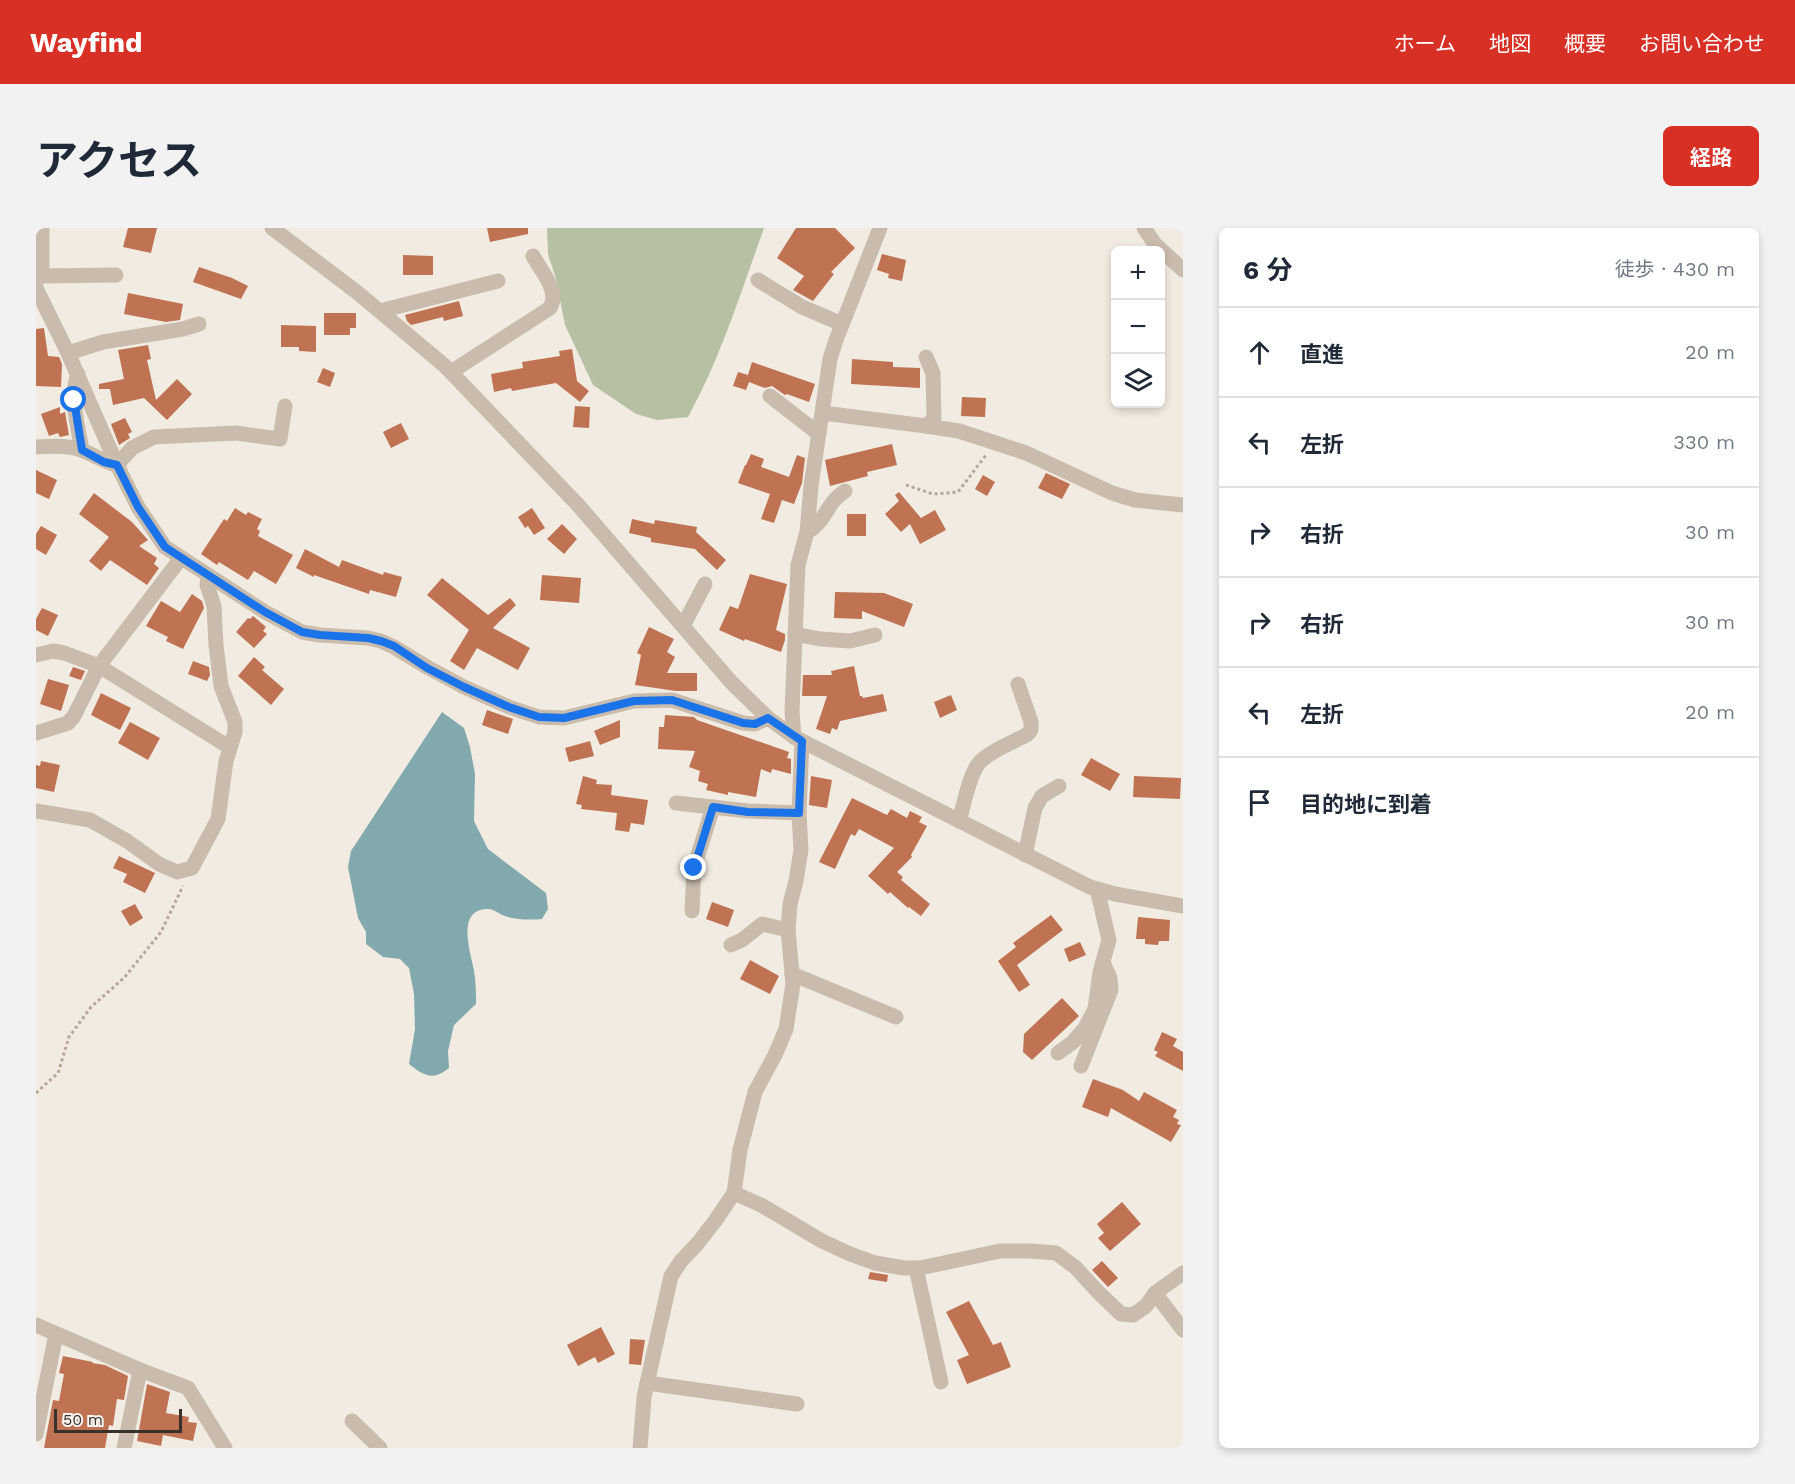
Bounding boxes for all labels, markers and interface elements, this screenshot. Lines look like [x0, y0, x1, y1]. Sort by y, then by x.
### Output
text: Wayfind [30, 26, 143, 59]
text: ホーム [1394, 31, 1456, 56]
text: 地図 [1489, 31, 1531, 56]
text: 概要 [1564, 31, 1606, 56]
text: お問い合わせ [1639, 31, 1765, 56]
button: 経路 [1663, 126, 1759, 186]
text: アクセス [36, 136, 202, 185]
map controls [1111, 246, 1165, 408]
button: + [1111, 246, 1165, 300]
text: 6 分 [1243, 255, 1292, 285]
text: 徒歩 · 430 m [1615, 257, 1735, 281]
button: − [1111, 300, 1165, 354]
icon: ahead [1243, 336, 1276, 369]
text: 20 m [1685, 340, 1735, 364]
text: 直進 [1300, 342, 1344, 367]
button: layers [1111, 354, 1165, 408]
route start [60, 386, 86, 412]
icon: left [1243, 426, 1276, 459]
text: 330 m [1673, 430, 1735, 454]
text: 左折 [1300, 432, 1344, 457]
icon: right [1243, 516, 1276, 549]
text: 30 m [1685, 520, 1735, 544]
text: 右折 [1300, 522, 1344, 547]
icon: right [1243, 606, 1276, 639]
text: 30 m [1685, 610, 1735, 634]
text: 右折 [1300, 612, 1344, 637]
icon: left [1243, 696, 1276, 729]
text: 20 m [1685, 700, 1735, 724]
text: 左折 [1300, 702, 1344, 727]
icon: arrive [1243, 786, 1276, 819]
text: 目的地に到着 [1300, 792, 1432, 817]
route end [680, 854, 706, 880]
scale bar [54, 1406, 182, 1434]
text: 50 m [63, 1410, 103, 1429]

